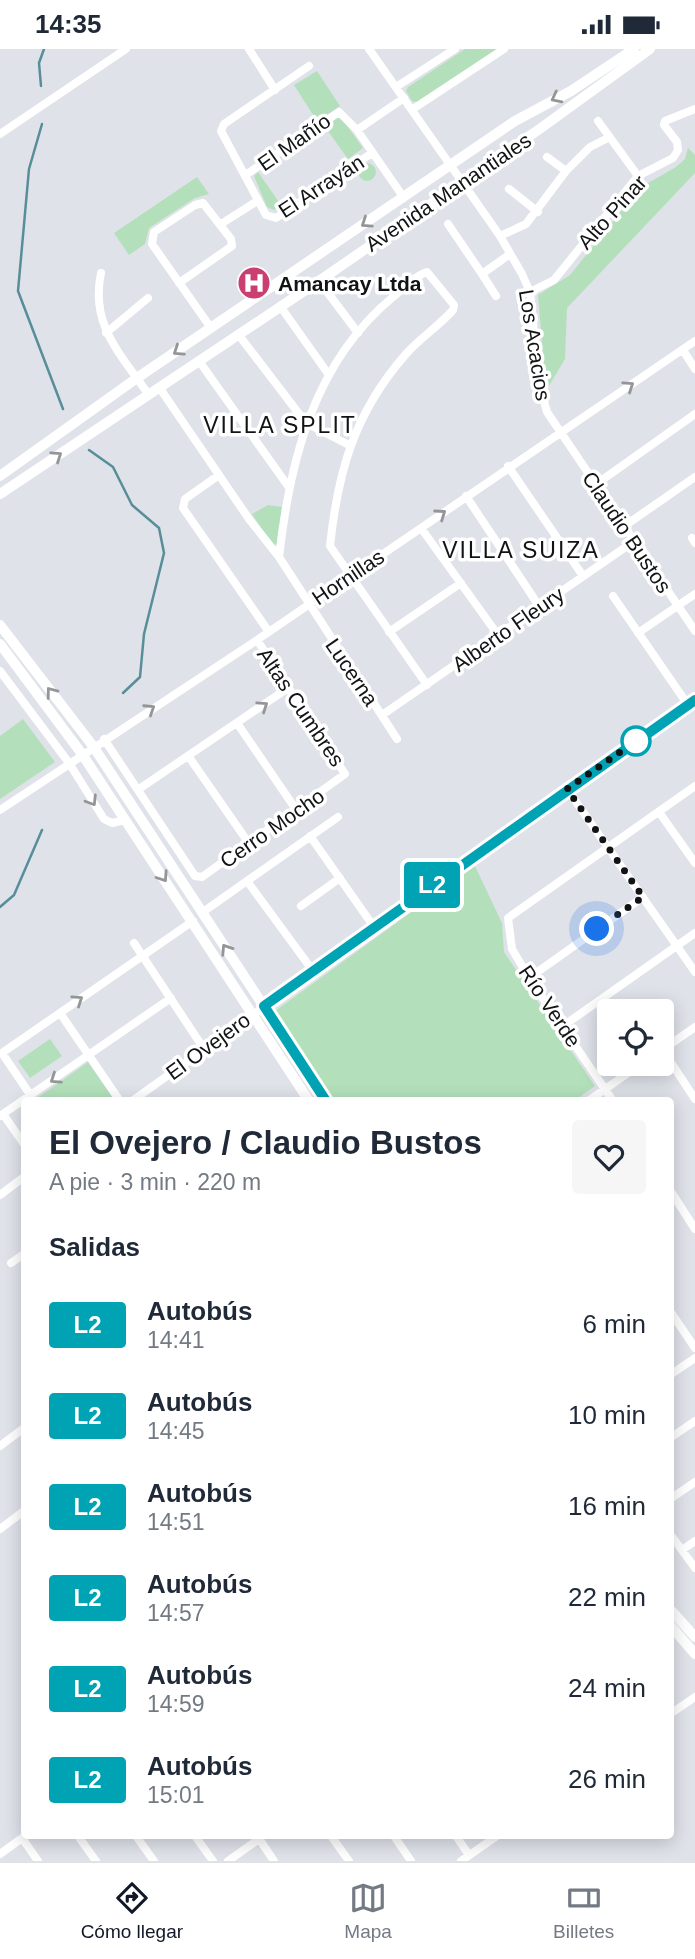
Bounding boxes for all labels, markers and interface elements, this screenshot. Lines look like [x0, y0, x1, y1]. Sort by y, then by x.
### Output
text: 14:35 [35, 9, 102, 39]
one-way arrow [551, 90, 563, 104]
street label: El Mañío [253, 109, 335, 175]
street label: Avenida Manantiales [361, 128, 535, 256]
street label: El Arrayán [274, 150, 368, 222]
street label: Alto Pinar [573, 170, 651, 254]
one-way arrow [361, 215, 374, 228]
hospital icon: Amancay Ltda [235, 264, 273, 302]
place label: Amancay Ltda [278, 272, 422, 295]
street label: Los Acacios [515, 288, 555, 402]
one-way arrow [172, 343, 185, 356]
one-way arrow [621, 381, 634, 394]
district label: VILLA SPLIT [203, 412, 357, 438]
one-way arrow [49, 451, 62, 464]
street label: Claudio Bustos [578, 467, 676, 597]
one-way arrow [433, 509, 446, 522]
district label: VILLA SUIZA [442, 537, 600, 563]
street label: Hornillas [308, 545, 388, 609]
street label: Alberto Fleury [448, 582, 569, 676]
street label: Lucerna [321, 634, 383, 710]
street label: Altas Cumbres [253, 643, 349, 771]
one-way arrow [47, 687, 60, 700]
one-way arrow [255, 702, 268, 714]
one-way arrow [142, 705, 155, 718]
unlabelled marker [621, 726, 651, 756]
street label: Cerro Mocho [216, 784, 328, 872]
one-way arrow [84, 793, 97, 806]
line badge: L2 [400, 862, 464, 908]
one-way arrow [155, 869, 167, 882]
text: L2 [418, 871, 446, 898]
your location [579, 911, 614, 946]
one-way arrow [222, 943, 235, 956]
street label: Río Verde [514, 961, 586, 1051]
one-way arrow [71, 995, 84, 1008]
map controls [597, 999, 674, 1076]
button: locate [597, 999, 674, 1076]
street label: El Ovejero [162, 1008, 254, 1084]
one-way arrow [50, 1071, 63, 1084]
button: heart [572, 1120, 646, 1194]
text: El Ovejero / Claudio Bustos [49, 1124, 482, 1161]
text: A pie · 3 min · 220 m [49, 1169, 261, 1195]
text: Salidas [49, 1232, 140, 1262]
text: Autobús [147, 1296, 252, 1326]
text: 6 min [582, 1309, 646, 1339]
text: L2 [73, 1311, 102, 1338]
text: 14:41 [147, 1327, 205, 1353]
text: Autobús [147, 1387, 252, 1417]
text: 10 min [568, 1400, 646, 1430]
text: L2 [73, 1402, 102, 1429]
text: 14:45 [147, 1418, 205, 1444]
text: Autobús [147, 1478, 252, 1508]
text: 16 min [568, 1491, 646, 1521]
text: L2 [73, 1493, 102, 1520]
text: 14:51 [147, 1509, 205, 1535]
text: Autobús [147, 1569, 252, 1599]
text: 22 min [568, 1582, 646, 1612]
text: L2 [73, 1584, 102, 1611]
text: 14:57 [147, 1600, 205, 1626]
text: Autobús [147, 1660, 252, 1690]
text: 24 min [568, 1673, 646, 1703]
text: L2 [73, 1675, 102, 1702]
text: 14:59 [147, 1691, 205, 1717]
text: Autobús [147, 1751, 252, 1781]
text: 26 min [568, 1764, 646, 1794]
text: L2 [73, 1766, 102, 1793]
text: 15:01 [147, 1782, 205, 1808]
tab: Cómo llegar [81, 1879, 183, 1943]
tab: Mapa [344, 1879, 392, 1943]
tab: Billetes [553, 1879, 614, 1943]

